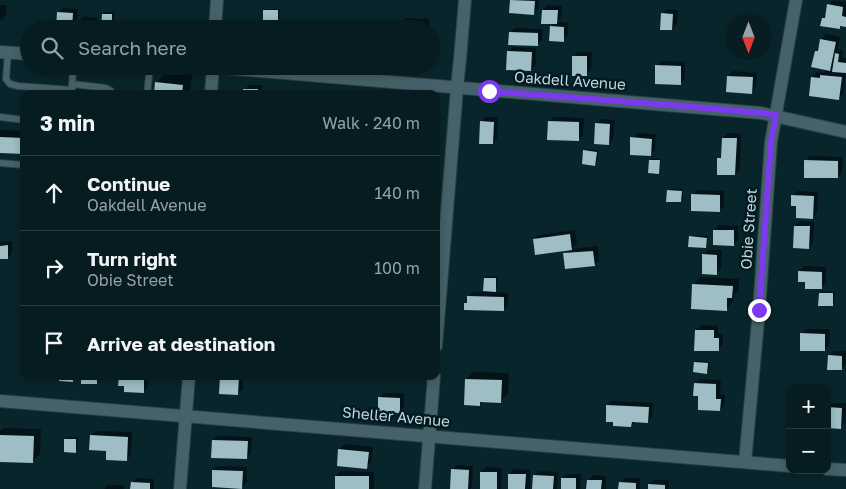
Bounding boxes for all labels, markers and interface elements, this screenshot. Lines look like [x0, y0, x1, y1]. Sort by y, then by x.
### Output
north arrow [726, 15, 771, 60]
search box [20, 20, 440, 75]
icon: search [38, 34, 66, 62]
text: Search here [78, 36, 187, 59]
street label: Oakdell Avenue [514, 67, 627, 93]
route start [478, 80, 501, 103]
text: 3 min [40, 110, 95, 136]
text: Walk · 240 m [322, 113, 420, 133]
text: Continue [87, 172, 170, 195]
icon: ahead [40, 179, 68, 207]
text: 140 m [374, 183, 420, 203]
street label: Obie Street [736, 188, 760, 270]
text: Oakdell Avenue [87, 195, 206, 215]
text: Turn right [87, 247, 177, 270]
icon: right [40, 254, 68, 282]
text: 100 m [374, 258, 420, 278]
text: Obie Street [87, 270, 174, 290]
route end [748, 299, 771, 322]
icon: arrive [40, 329, 68, 357]
text: Arrive at destination [87, 332, 275, 355]
map controls [786, 384, 831, 474]
button: + [786, 384, 831, 429]
street label: Sheller Avenue [341, 402, 451, 430]
button: − [786, 429, 831, 474]

